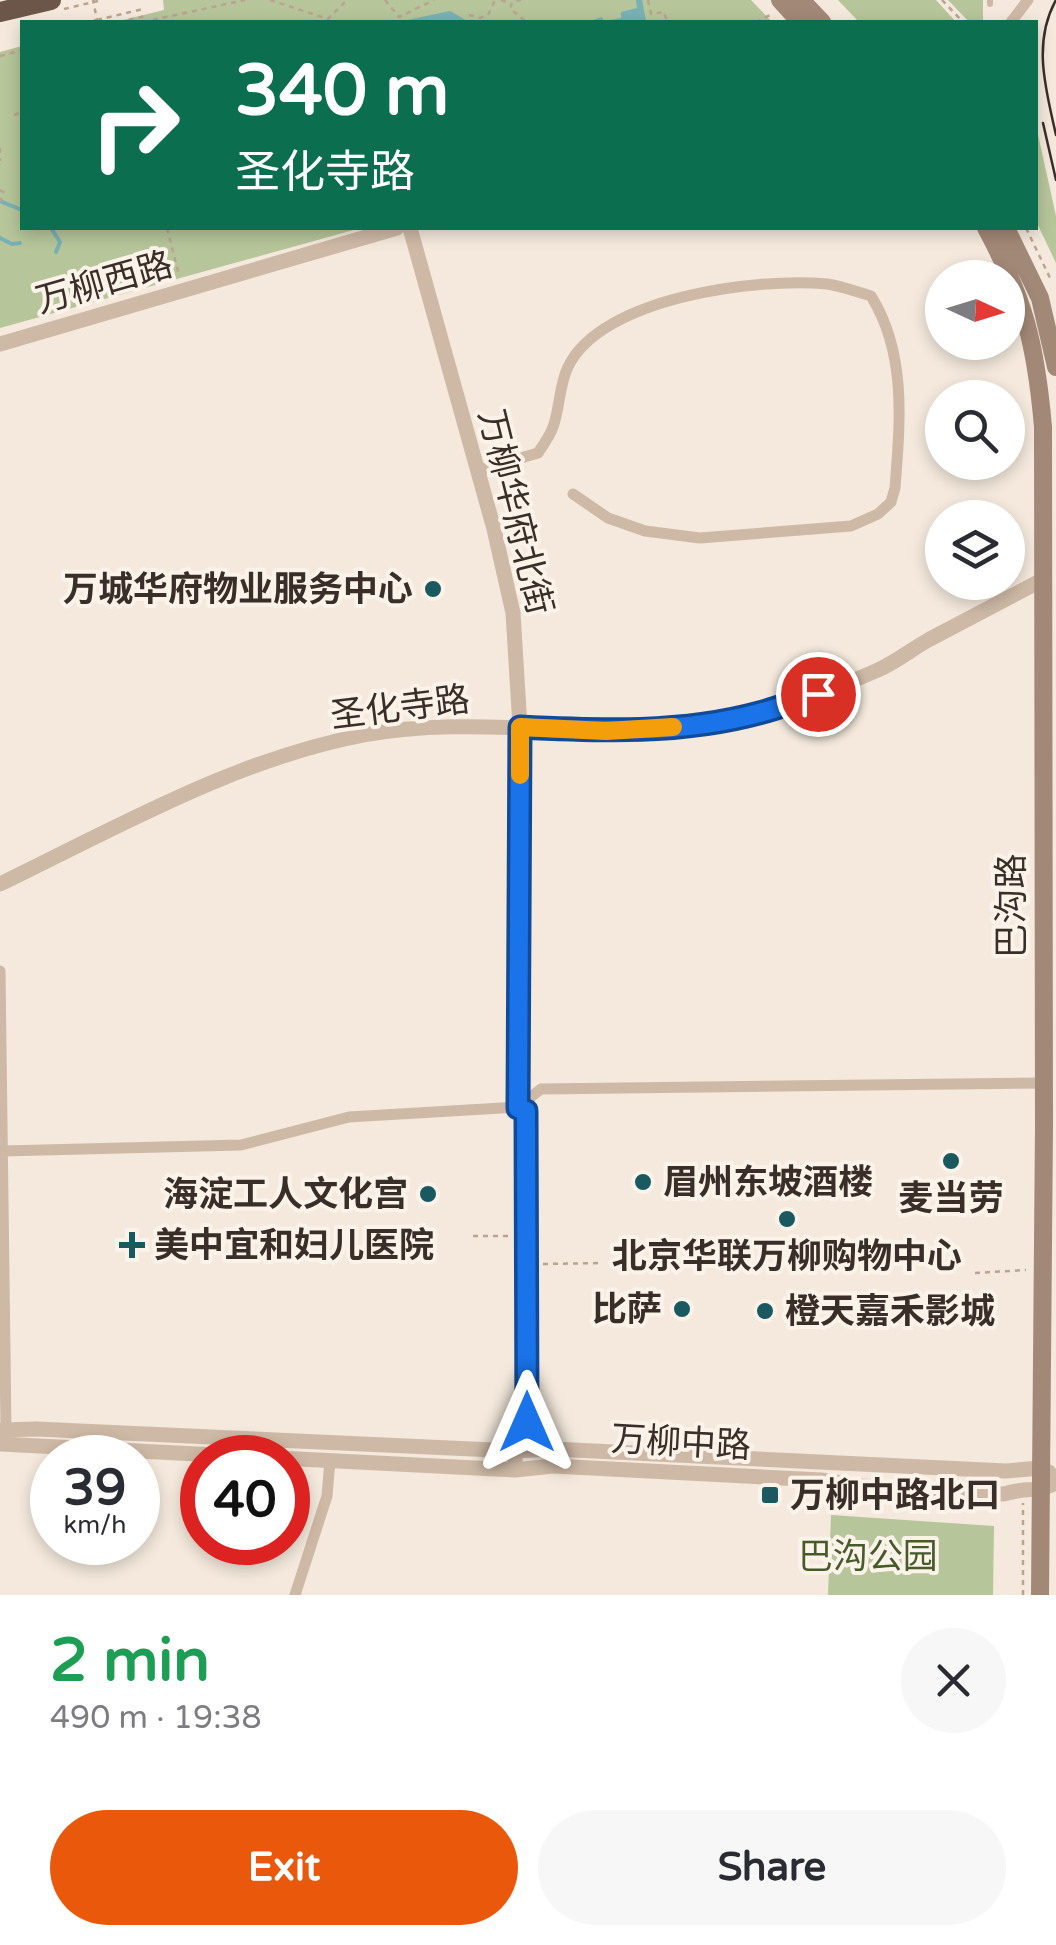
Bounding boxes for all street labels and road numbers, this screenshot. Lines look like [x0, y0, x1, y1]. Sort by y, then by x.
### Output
street label: 万柳西路 [31, 243, 177, 322]
street label: 万柳华府北街 [469, 405, 561, 619]
street label: 圣化寺路 [328, 679, 472, 737]
street label: 巴沟路 [991, 853, 1033, 959]
street label: 万柳中路 [610, 1418, 752, 1468]

